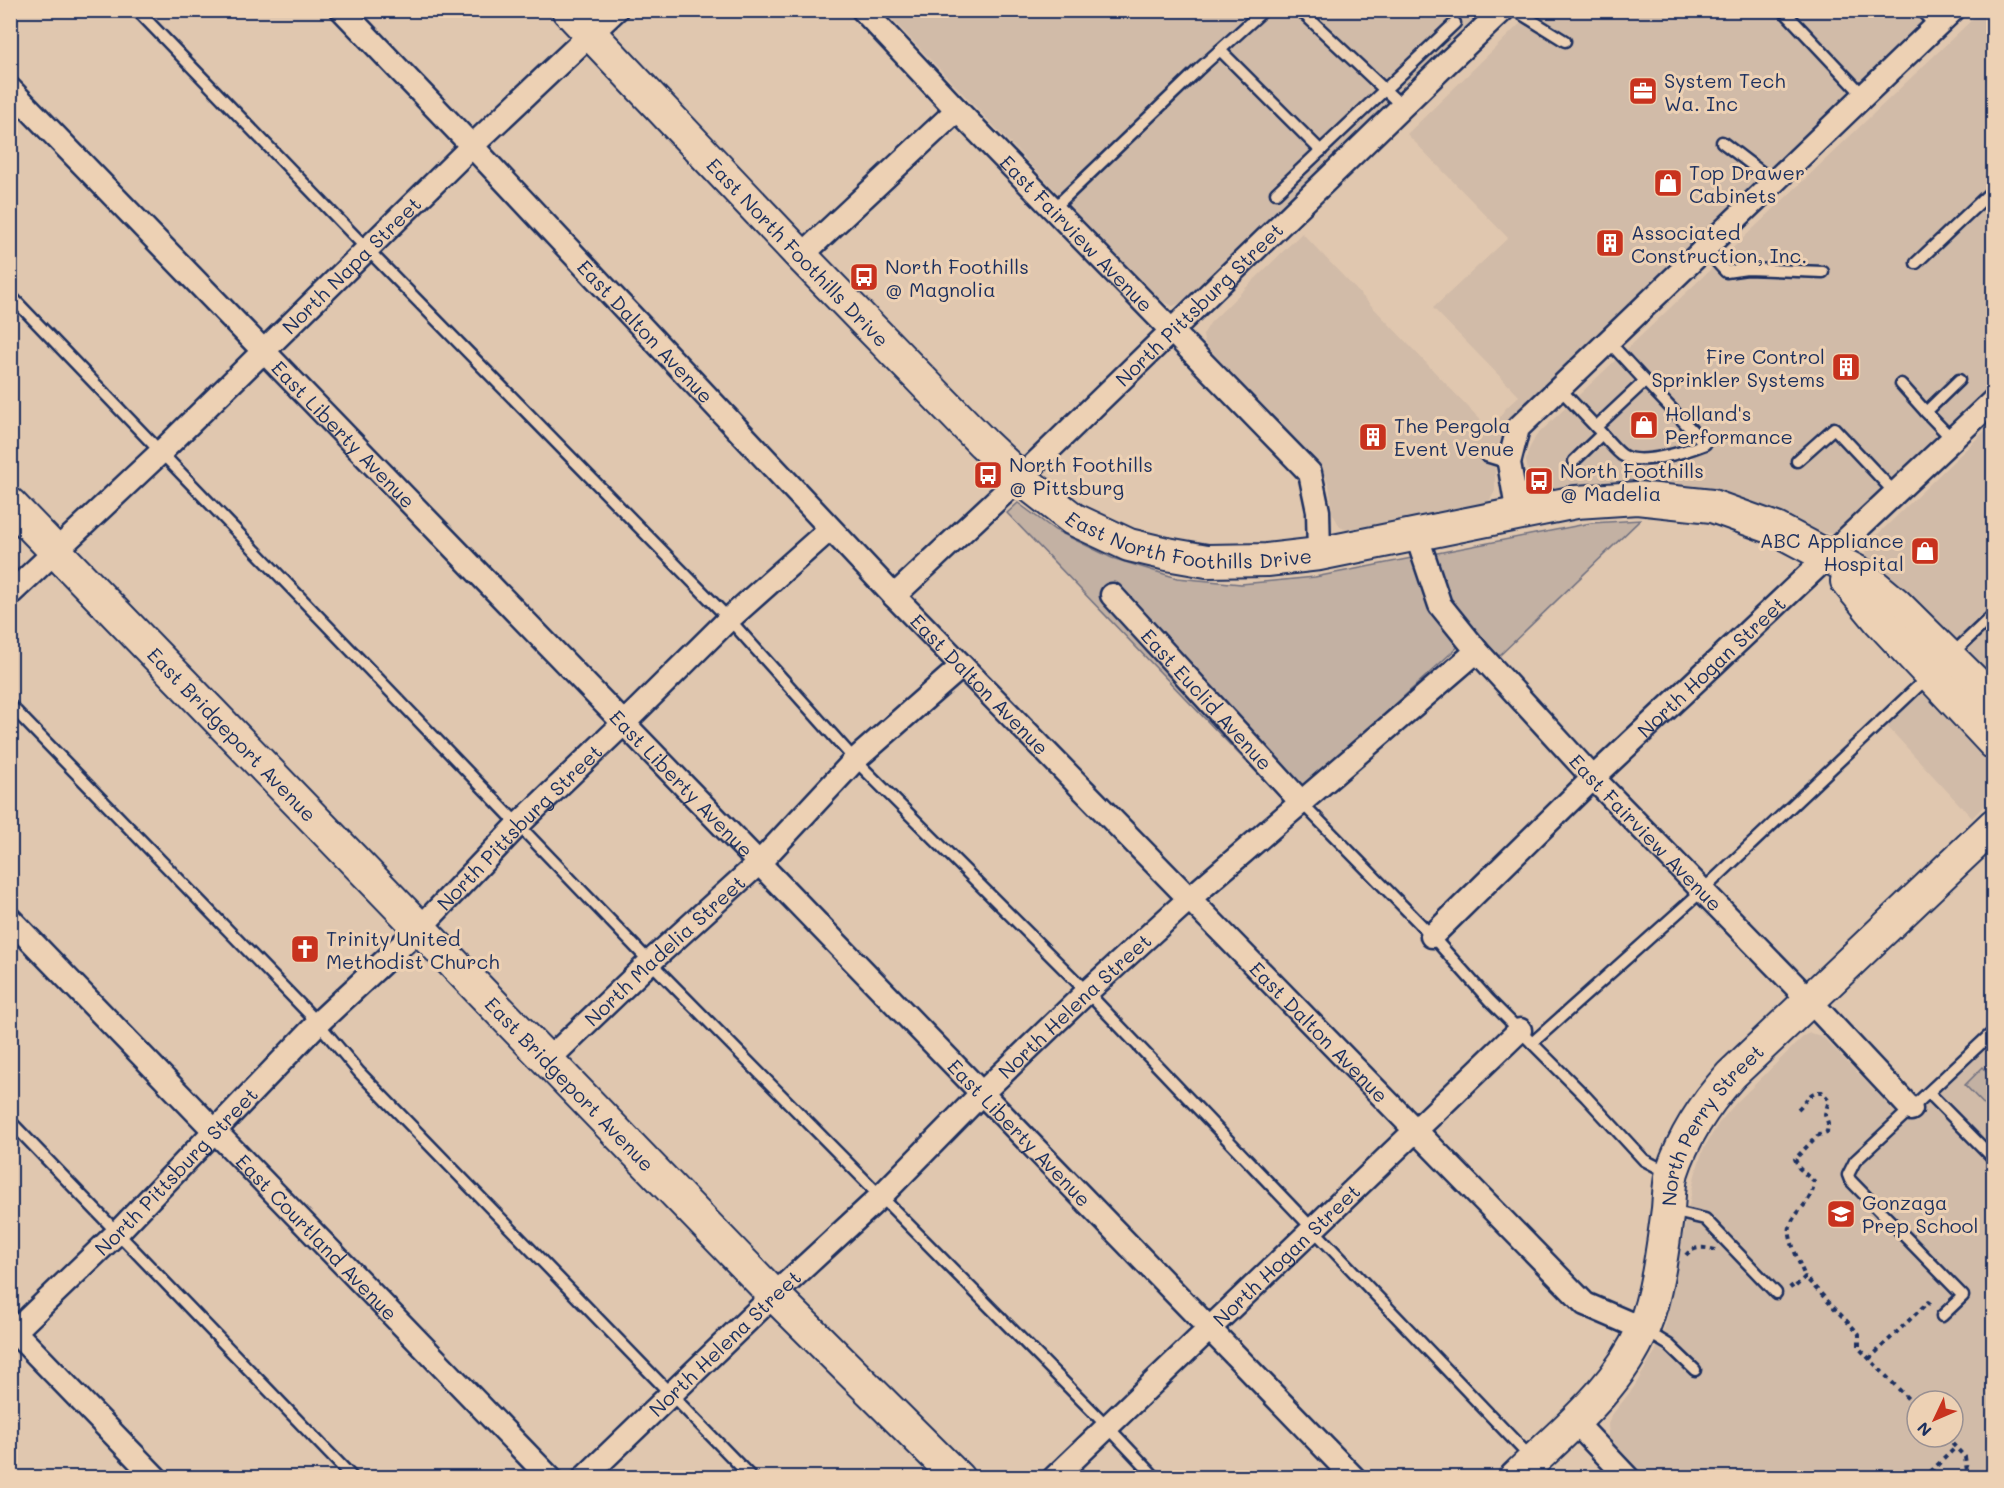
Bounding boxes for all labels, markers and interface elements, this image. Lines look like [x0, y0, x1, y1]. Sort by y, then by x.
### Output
place label: System Tech Wa. Inc [1664, 67, 1786, 116]
office icon: System Tech Wa. Inc [1627, 75, 1659, 107]
street label: East Fairview Avenue [995, 149, 1159, 317]
street label: East North Foothills Drive [701, 152, 895, 352]
place label: Top Drawer Cabinets [1689, 159, 1805, 208]
shop icon: Top Drawer Cabinets [1652, 167, 1684, 199]
street label: North Napa Street [276, 191, 426, 339]
street label: North Pittsburg Street [1109, 217, 1288, 392]
place label: Associated Construction, Inc. [1631, 219, 1807, 268]
building icon: Associated Construction, Inc. [1594, 227, 1626, 259]
place label: North Foothills @ Magnolia [885, 253, 1029, 302]
street label: East Dalton Avenue [572, 254, 719, 408]
bus stop icon: North Foothills @ Magnolia [848, 261, 880, 293]
place label: Fire Control Sprinkler Systems [1651, 343, 1825, 392]
building icon: Fire Control Sprinkler Systems [1830, 351, 1862, 383]
street label: East Liberty Avenue [266, 355, 421, 513]
place label: Holland's Performance [1665, 400, 1793, 449]
shop icon: Holland's Performance [1628, 409, 1660, 441]
place label: The Pergola Event Venue [1394, 412, 1514, 461]
building icon: The Pergola Event Venue [1357, 421, 1389, 453]
place label: North Foothills @ Pittsburg [1009, 451, 1153, 500]
place label: North Foothills @ Madelia [1560, 457, 1704, 506]
bus stop icon: North Foothills @ Pittsburg [972, 459, 1004, 491]
bus stop icon: North Foothills @ Madelia [1523, 465, 1555, 497]
street label: East North Foothills Drive [1060, 505, 1313, 574]
place label: ABC Appliance Hospital [1760, 527, 1904, 576]
shop icon: ABC Appliance Hospital [1909, 535, 1941, 567]
street label: North Hogan Street [1631, 590, 1791, 743]
street label: East Dalton Avenue [905, 608, 1055, 760]
street label: East Euclid Avenue [1136, 623, 1278, 775]
street label: East Bridgeport Avenue [142, 641, 323, 827]
street label: East Liberty Avenue [604, 704, 759, 863]
street label: North Pittsburg Street [431, 738, 607, 916]
street label: East Fairview Avenue [1564, 748, 1728, 916]
street label: North Madelia Street [578, 869, 750, 1031]
place label: Trinity United Methodist Church [326, 925, 500, 974]
street label: North Helena Street [992, 927, 1156, 1084]
church icon: Trinity United Methodist Church [289, 933, 321, 965]
street label: East Dalton Avenue [1245, 956, 1394, 1108]
street label: East Bridgeport Avenue [480, 991, 660, 1177]
street label: North Perry Street [1655, 1038, 1769, 1207]
street label: East Liberty Avenue [942, 1053, 1097, 1212]
street label: North Pittsburg Street [89, 1081, 263, 1261]
street label: East Courtland Avenue [231, 1148, 403, 1326]
street label: North Hogan Street [1207, 1178, 1365, 1332]
place label: Gonzaga Prep School [1862, 1189, 1978, 1238]
school or university icon: Gonzaga Prep School [1825, 1198, 1857, 1230]
street label: North Helena Street [643, 1264, 806, 1422]
north arrow [1905, 1389, 1965, 1449]
text: N [1912, 1418, 1936, 1441]

